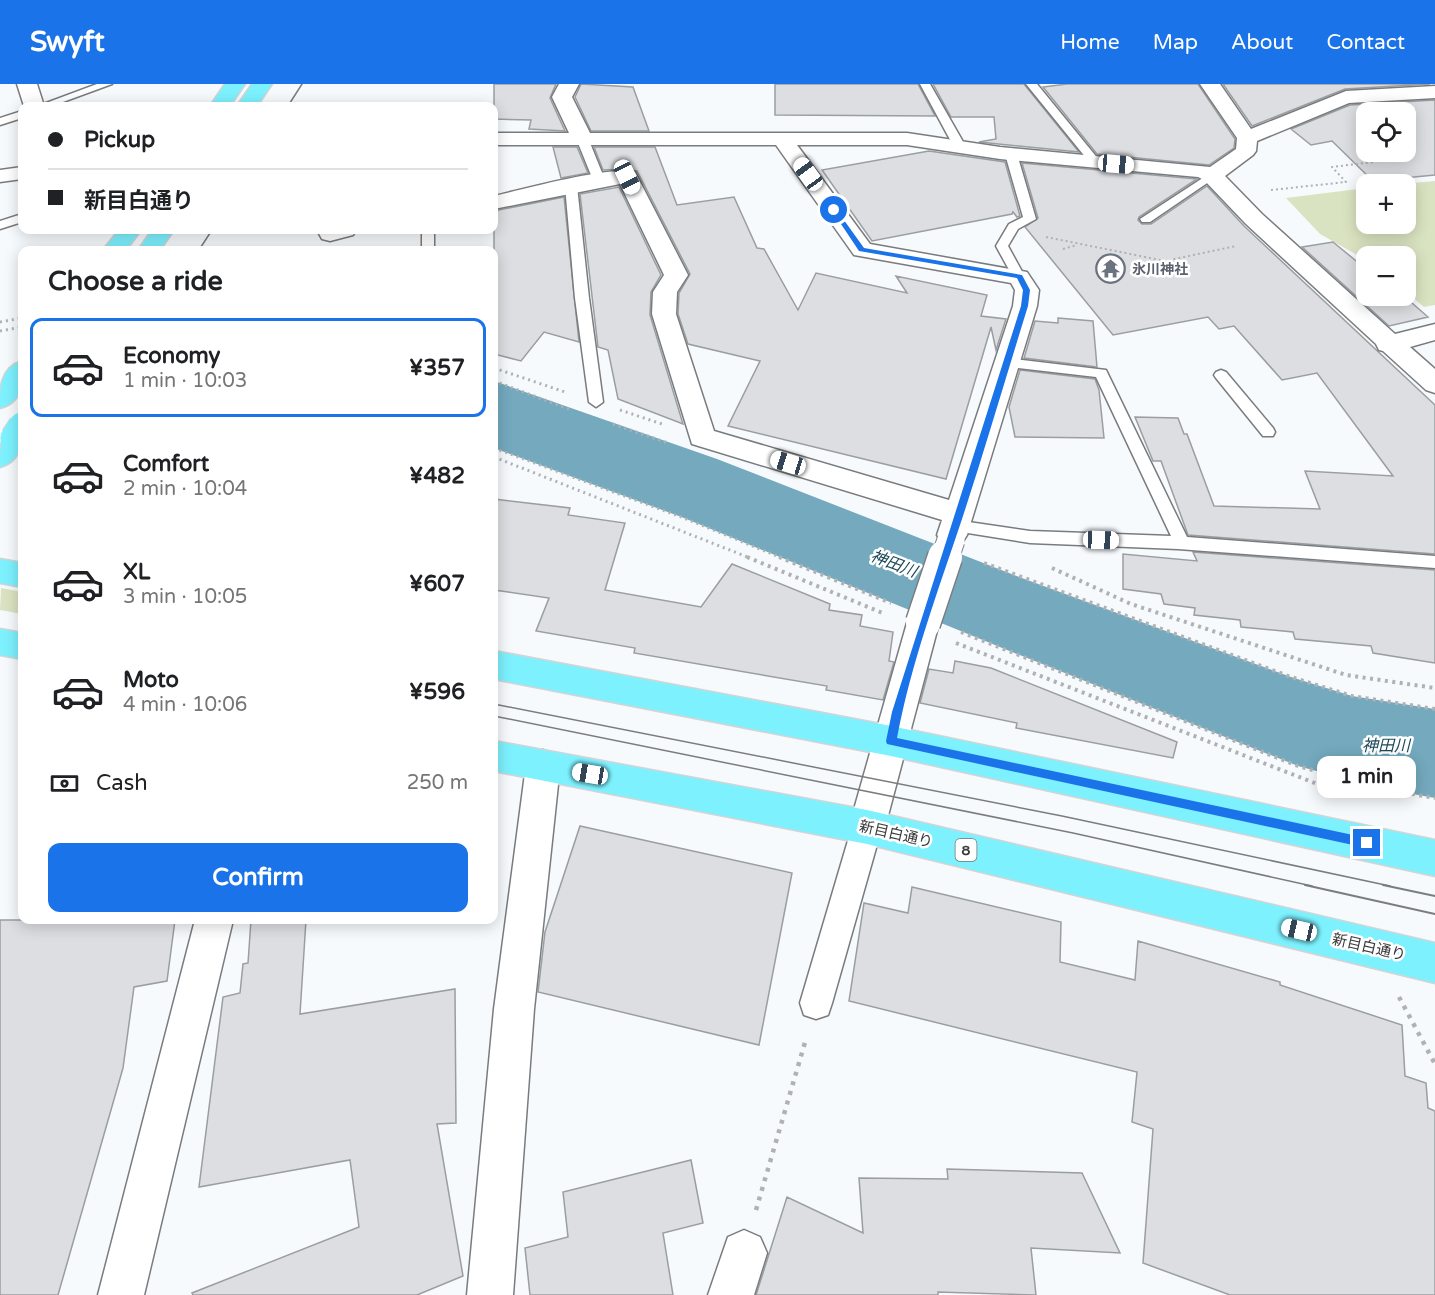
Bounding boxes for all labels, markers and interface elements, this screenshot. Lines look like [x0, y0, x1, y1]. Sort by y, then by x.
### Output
text: Swyft [30, 25, 105, 59]
text: Home [1060, 30, 1120, 55]
text: Map [1153, 30, 1198, 55]
text: About [1231, 30, 1293, 55]
text: Contact [1326, 30, 1405, 55]
map controls [1356, 102, 1416, 306]
button: locate [1356, 102, 1416, 162]
text: Pickup [84, 127, 155, 153]
car [1097, 153, 1135, 175]
car [790, 154, 826, 194]
car [611, 157, 643, 197]
button: + [1356, 174, 1416, 234]
text: 新目白通り [84, 188, 194, 214]
route start [820, 196, 847, 223]
button: − [1356, 246, 1416, 306]
temple icon: 氷川神社 [1095, 253, 1127, 285]
place label: 氷川神社 [1132, 261, 1188, 278]
text: Choose a ride [48, 265, 223, 298]
icon: car [51, 341, 105, 395]
text: Economy [123, 343, 220, 369]
text: ¥357 [409, 355, 465, 381]
text: 1 min · 10:03 [123, 369, 247, 393]
icon: car [51, 449, 105, 503]
car [768, 449, 808, 477]
text: Comfort [123, 451, 209, 477]
text: ¥482 [409, 463, 465, 489]
text: 2 min · 10:04 [123, 477, 247, 501]
car [1083, 530, 1119, 550]
water label: 神田川 [868, 546, 921, 583]
icon: car [51, 557, 105, 611]
text: XL [123, 559, 150, 585]
text: ¥607 [409, 571, 465, 597]
text: 3 min · 10:05 [123, 585, 247, 609]
icon: car [51, 665, 105, 719]
text: Moto [123, 667, 179, 693]
text: ¥596 [409, 679, 465, 705]
text: 4 min · 10:06 [123, 693, 247, 717]
water label: 神田川 [1362, 736, 1412, 756]
callout: 1 min [1318, 756, 1416, 798]
car [571, 762, 609, 786]
text: 1 min [1340, 765, 1393, 789]
icon: cash [48, 767, 81, 800]
text: Cash [96, 770, 148, 796]
text: 250 m [407, 771, 468, 795]
street label: 新目白通り [857, 817, 935, 851]
route end [1353, 829, 1380, 856]
road number: 8 [956, 839, 976, 861]
button: Confirm [48, 843, 468, 912]
car [1279, 917, 1319, 943]
street label: 新目白通り [1330, 930, 1408, 964]

